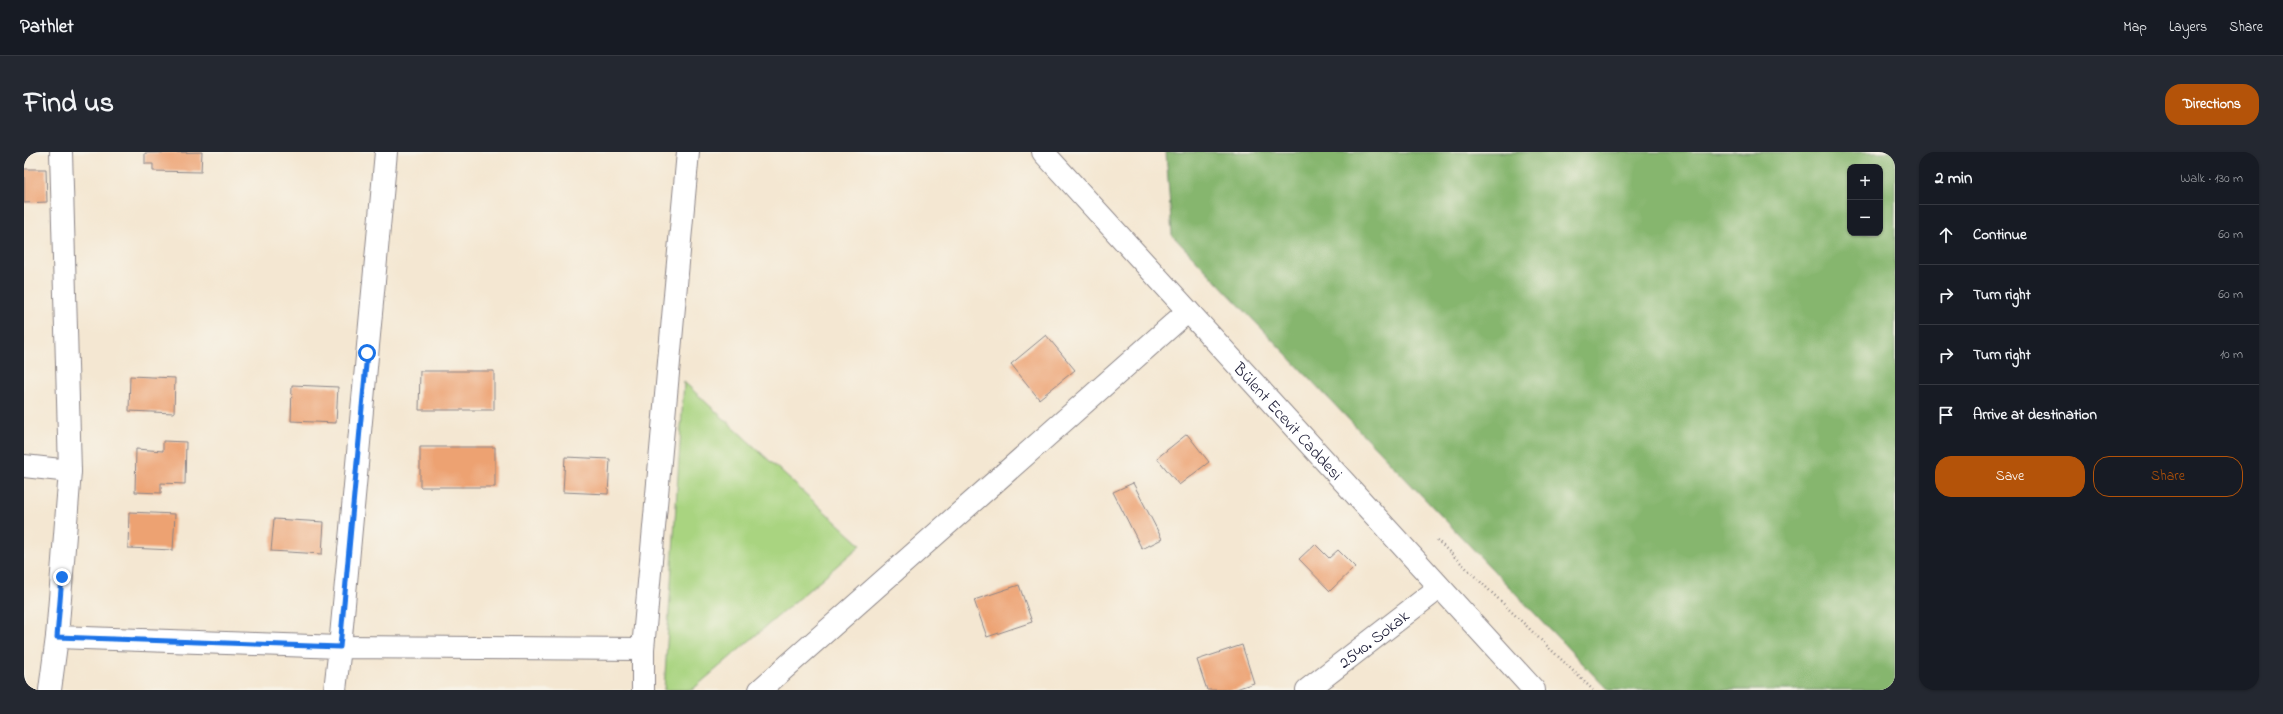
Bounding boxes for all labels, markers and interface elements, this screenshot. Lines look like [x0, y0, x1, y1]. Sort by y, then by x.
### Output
text: Pathlet [20, 14, 74, 41]
text: Map [2123, 17, 2147, 38]
text: Layers [2169, 17, 2207, 38]
text: Share [2229, 17, 2263, 38]
text: Find us [24, 84, 114, 125]
button: Directions [2165, 84, 2259, 125]
map controls [1847, 164, 1883, 236]
button: + [1847, 164, 1883, 200]
text: 2 min [1935, 166, 1972, 191]
text: Walk · 130 m [2180, 169, 2243, 188]
button: − [1847, 200, 1883, 236]
icon: ahead [1935, 224, 1957, 246]
text: Continue [1973, 224, 2027, 246]
text: 60 m [2218, 225, 2243, 244]
icon: right [1935, 284, 1957, 306]
text: Turn right [1973, 284, 2031, 306]
text: 60 m [2218, 285, 2243, 304]
route start [358, 344, 376, 362]
icon: right [1935, 344, 1957, 366]
text: Turn right [1973, 344, 2031, 366]
text: 10 m [2220, 345, 2243, 364]
street label: Bülent Ecevit Caddesi [1226, 357, 1348, 486]
icon: arrive [1935, 404, 1957, 426]
text: Arrive at destination [1973, 404, 2097, 426]
button: Save [1935, 456, 2085, 497]
button: Share [2093, 456, 2243, 497]
route end [53, 568, 71, 586]
street label: 2540. Sokak [1334, 604, 1416, 675]

